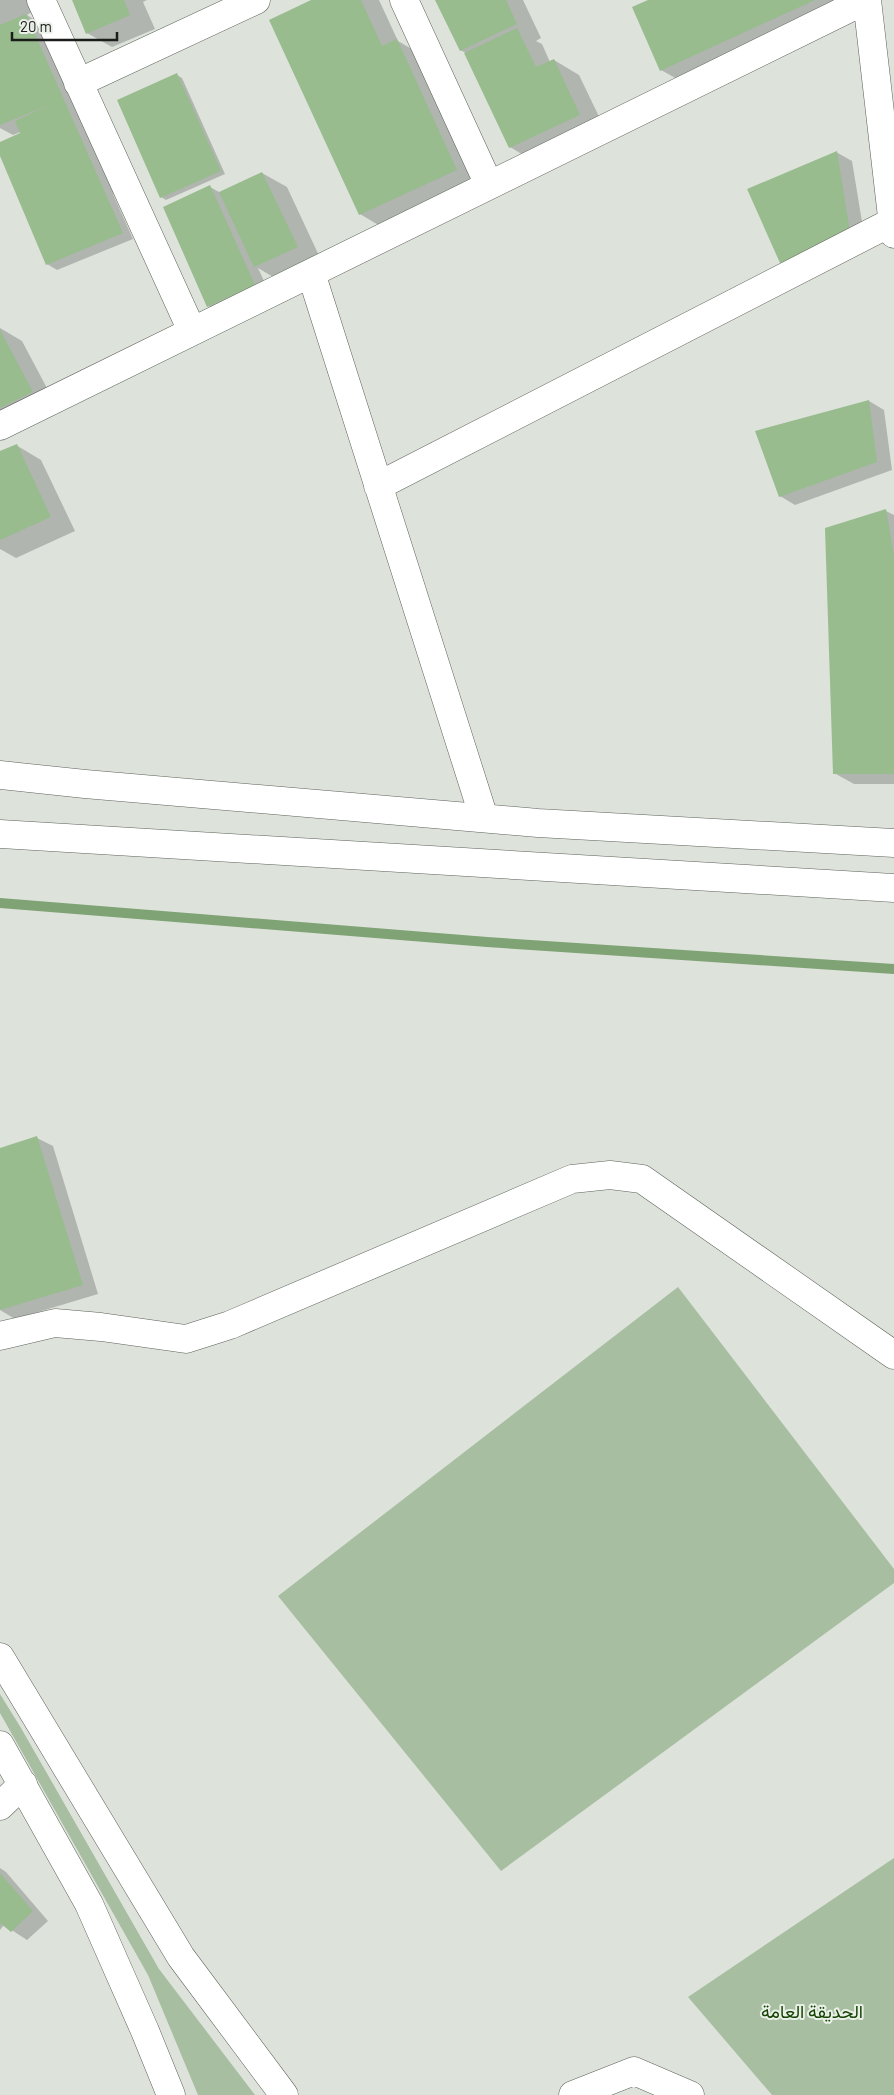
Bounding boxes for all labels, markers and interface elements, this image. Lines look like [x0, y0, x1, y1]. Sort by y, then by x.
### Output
scale bar [12, 10, 118, 42]
text: 20 m [20, 17, 52, 35]
park label: الحديقة العامة [761, 2000, 863, 2022]

